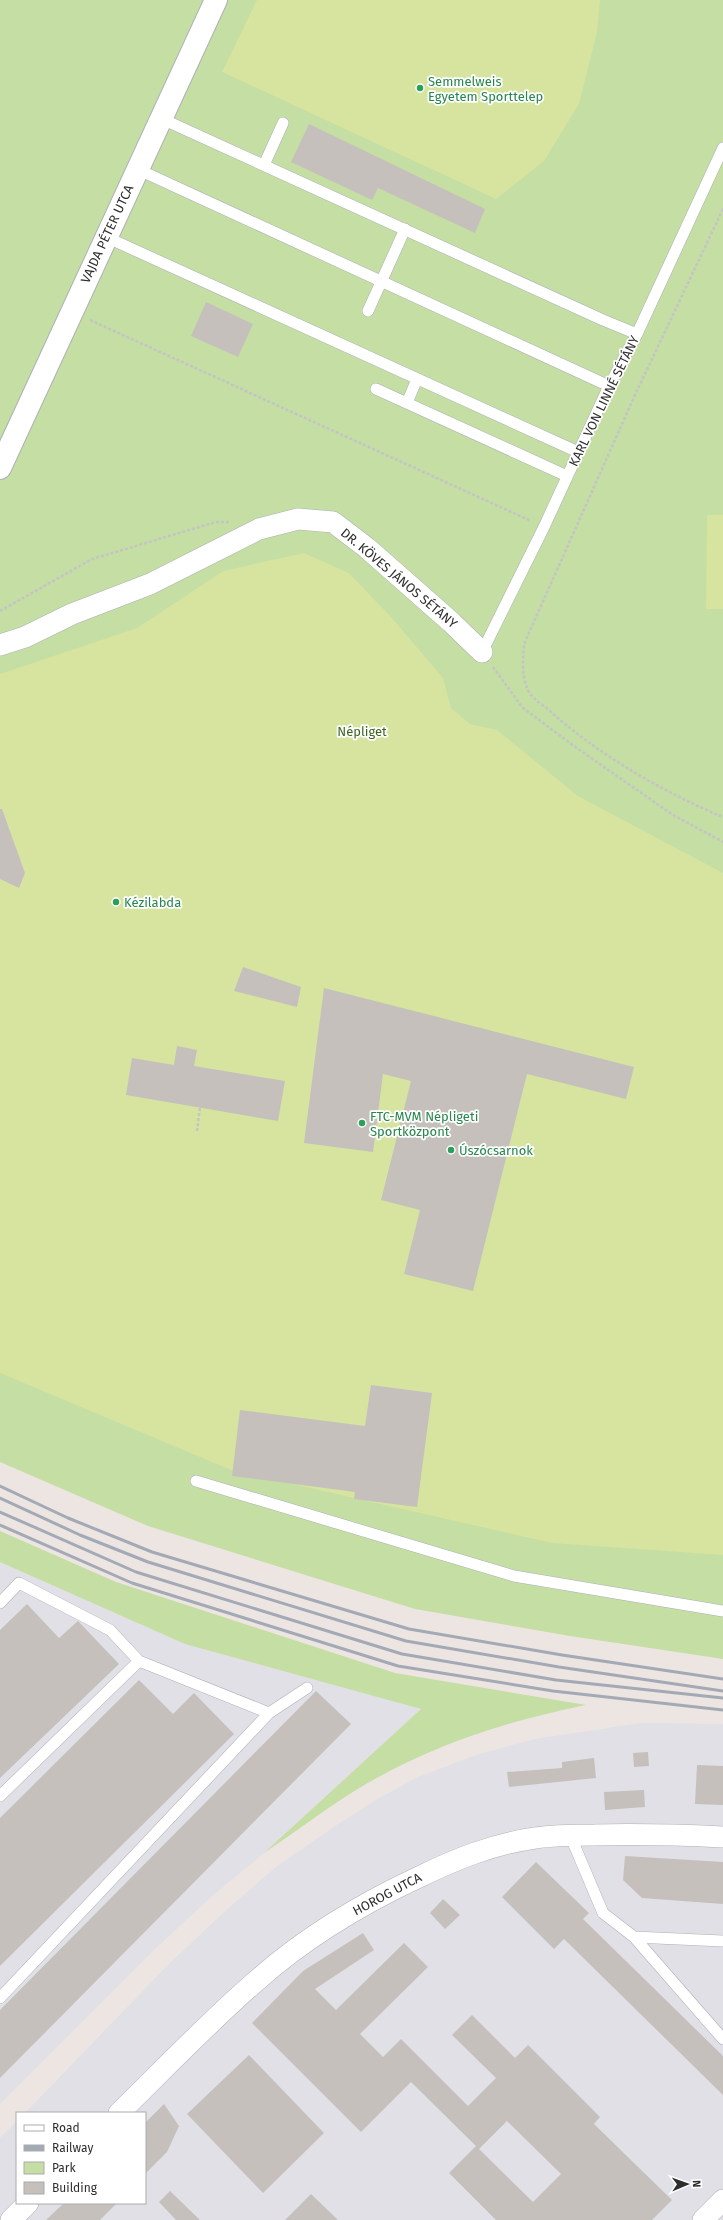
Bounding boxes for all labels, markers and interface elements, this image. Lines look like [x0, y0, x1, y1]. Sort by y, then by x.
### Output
place label: Semmelweis Egyetem Sporttelep [428, 74, 543, 104]
marker: Semmelweis Egyetem Sporttelep [415, 83, 425, 93]
street label: VAJDA PÉTER UTCA [78, 182, 137, 286]
street label: KARL VON LINNÉ SÉTÁNY [566, 332, 643, 469]
street label: DR. KÖVES JÁNOS SÉTÁNY [338, 524, 461, 632]
park label: Népliget [337, 724, 387, 739]
place label: Kézilabda [124, 895, 181, 910]
marker: Kézilabda [111, 897, 121, 907]
place label: FTC-MVM Népligeti Sportközpont [370, 1109, 478, 1139]
marker: FTC-MVM Népligeti Sportközpont [357, 1118, 367, 1128]
place label: Úszócsarnok [459, 1143, 533, 1158]
marker: Úszócsarnok [446, 1145, 456, 1155]
street label: HOROG UTCA [350, 1869, 424, 1918]
legend [16, 2112, 146, 2204]
text: Road [52, 2121, 80, 2135]
text: Railway [52, 2141, 93, 2155]
text: Park [52, 2161, 76, 2175]
north arrow [667, 2164, 707, 2204]
text: N [690, 2180, 703, 2188]
text: Building [52, 2181, 98, 2195]

